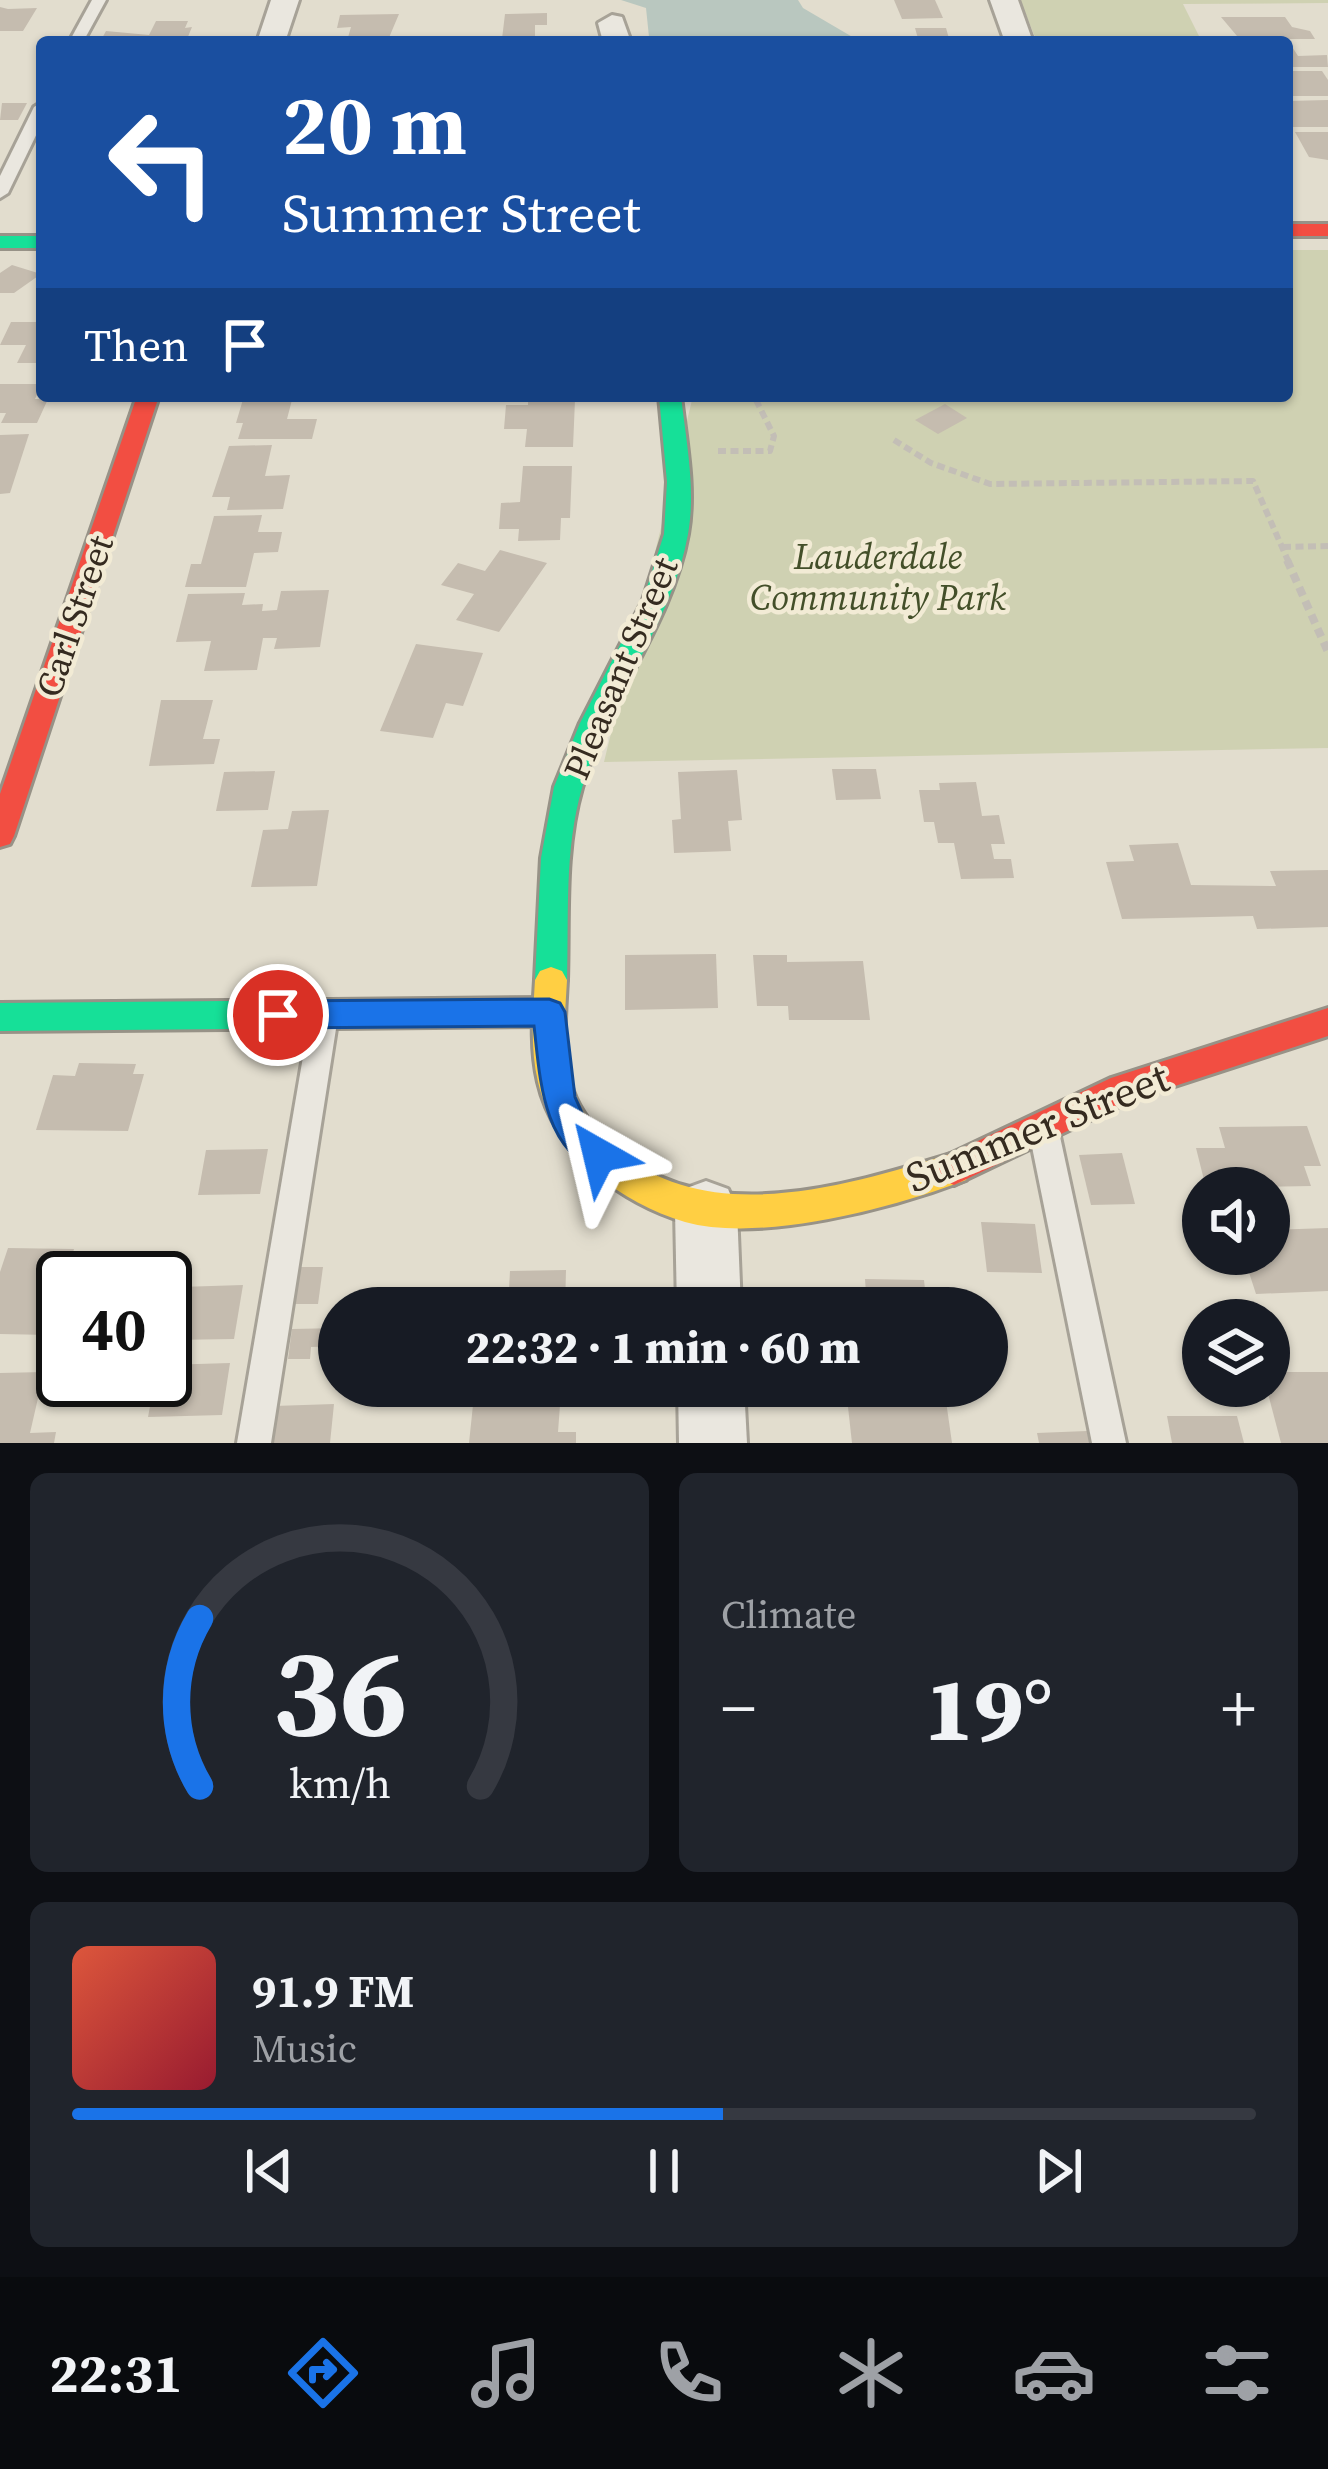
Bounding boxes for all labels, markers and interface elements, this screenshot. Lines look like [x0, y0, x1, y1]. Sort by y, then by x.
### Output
text: 20 m [282, 67, 467, 182]
icon: left [84, 84, 240, 240]
text: Summer Street [282, 176, 640, 250]
icon: arrive [212, 312, 278, 378]
text: Then [84, 314, 188, 376]
street label: Carl Street [24, 529, 125, 704]
park label: Lauderdale Community Park [750, 532, 1007, 622]
street label: Pleasant Street [552, 549, 689, 787]
pin [227, 964, 329, 1066]
icon: arrive [245, 982, 311, 1048]
street label: Summer Street [897, 1048, 1177, 1206]
position arrow [536, 1092, 662, 1218]
map controls [1182, 1167, 1290, 1407]
button: sound [1182, 1167, 1290, 1275]
speed limit sign: 40 [36, 1251, 192, 1407]
button: layers [1182, 1299, 1290, 1407]
text: 22:32 · 1 min · 60 m [466, 1316, 860, 1378]
text: Climate [721, 1588, 856, 1641]
text: 36 [272, 1606, 407, 1777]
text: 19° [924, 1647, 1053, 1770]
text: − [721, 1663, 756, 1753]
text: + [1221, 1663, 1256, 1753]
text: km/h [288, 1753, 391, 1811]
text: 91.9 FM [252, 1960, 414, 2022]
text: Music [252, 2022, 357, 2075]
icon: previous [236, 2138, 302, 2204]
icon: pause [631, 2138, 697, 2204]
icon: next [1026, 2138, 1092, 2204]
icon: directions [281, 2331, 365, 2415]
icon: music [464, 2331, 548, 2415]
icon: phone [647, 2331, 731, 2415]
icon: climate [829, 2331, 913, 2415]
icon: car [1012, 2331, 1096, 2415]
icon: filters [1195, 2331, 1279, 2415]
text: 22:31 [49, 2336, 183, 2410]

